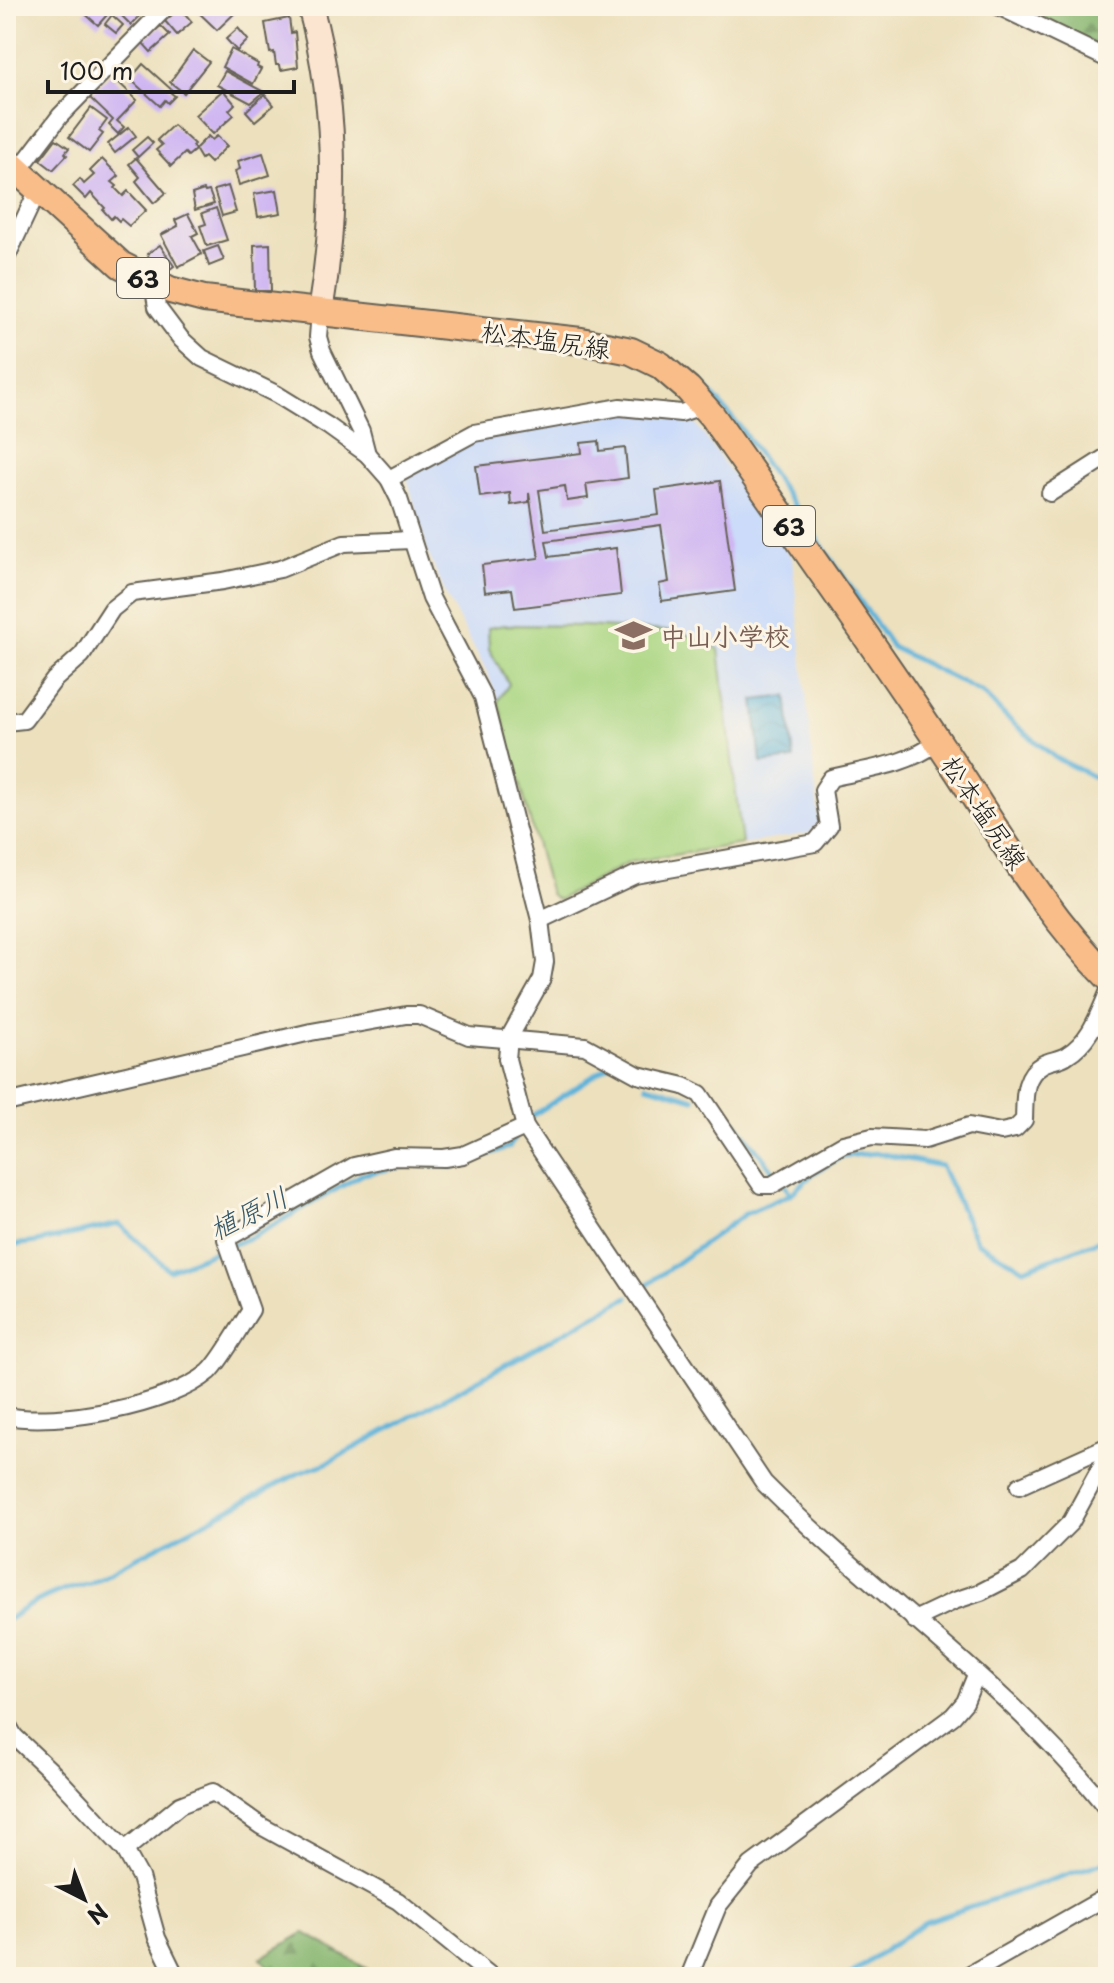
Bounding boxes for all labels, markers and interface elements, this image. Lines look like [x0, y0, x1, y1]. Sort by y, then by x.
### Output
scale bar [48, 44, 294, 94]
text: 100 m [60, 52, 133, 88]
road number: 63 [117, 258, 169, 298]
street label: 松本塩尻線 [479, 311, 613, 367]
road number: 63 [763, 506, 815, 546]
school or university icon: 中山小学校 [615, 616, 653, 654]
place label: 中山小学校 [660, 616, 790, 655]
street label: 松本塩尻線 [932, 747, 1038, 877]
water label: 植原川 [201, 1174, 295, 1250]
north arrow [44, 1859, 124, 1939]
text: N [81, 1897, 116, 1933]

